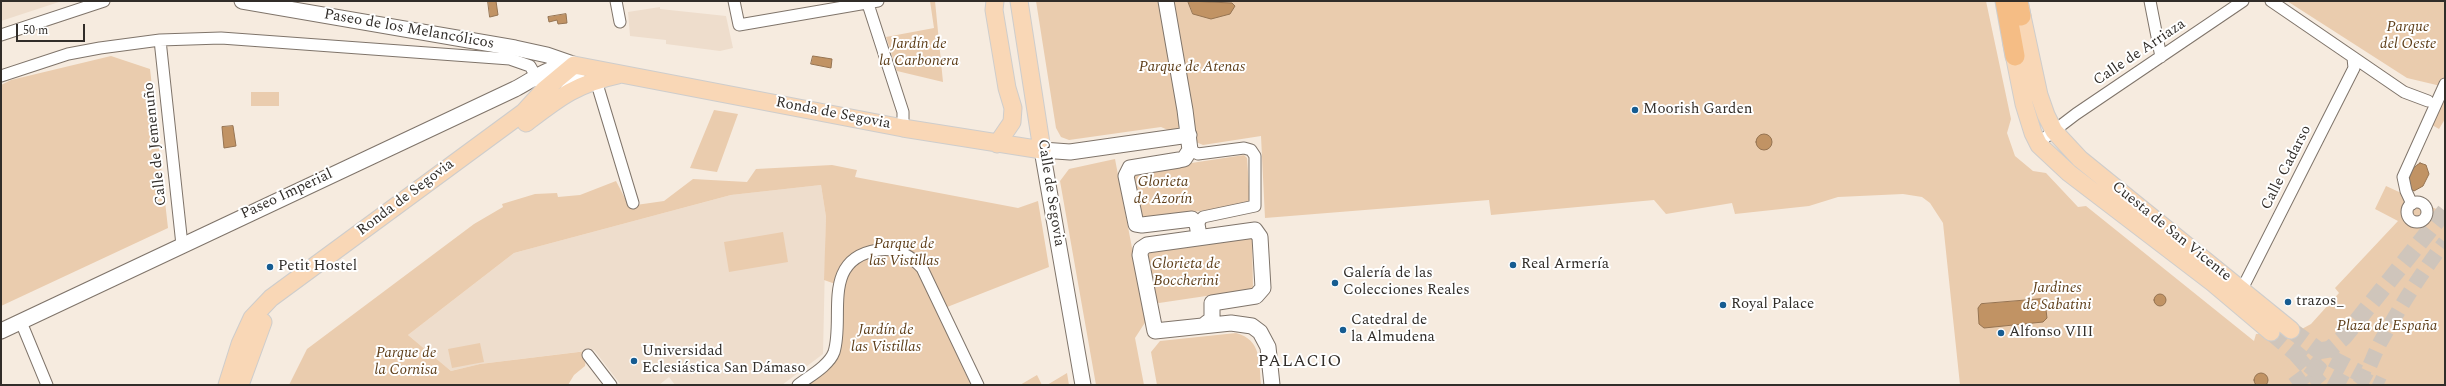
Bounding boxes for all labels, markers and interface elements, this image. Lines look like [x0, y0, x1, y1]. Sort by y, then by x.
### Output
street label: Paseo de los Melancólicos [322, 6, 496, 54]
scale bar [18, 16, 87, 42]
street label: Calle de Arriaza [2091, 16, 2189, 90]
park label: Parque del Oeste [2380, 19, 2436, 54]
text: 50 m [23, 21, 48, 40]
park label: Jardín de la Carbonera [879, 36, 959, 71]
park label: Parque de Atenas [1139, 59, 1245, 77]
street label: Calle de Jemenuño [141, 81, 171, 207]
street label: Ronda de Segovia [774, 94, 892, 134]
place label: Moorish Garden [1643, 101, 1752, 119]
marker: Moorish Garden [1630, 105, 1640, 115]
street label: Calle Cadarso [2258, 123, 2316, 213]
street label: Calle de Segovia [1033, 138, 1067, 248]
street label: Ronda de Segovia [354, 156, 458, 240]
street label: Paseo Imperial [238, 166, 336, 224]
park label: Glorieta de Azorín [1133, 174, 1193, 209]
street label: Cuesta de San Vicente [2108, 178, 2234, 286]
park label: Parque de las Vistillas [869, 236, 939, 271]
park label: Glorieta de Boccherini [1152, 256, 1220, 291]
place label: Real Armería [1521, 256, 1609, 274]
place label: Petit Hostel [278, 258, 357, 276]
marker: Real Armería [1508, 260, 1518, 270]
marker: Petit Hostel [265, 262, 275, 272]
place label: Galería de las Colecciones Reales [1343, 265, 1470, 300]
marker: Galería de las Colecciones Reales [1330, 278, 1340, 288]
park label: Jardines de Sabatini [2022, 280, 2092, 315]
place label: trazos_ [2296, 293, 2344, 311]
place label: Royal Palace [1731, 296, 1814, 314]
marker: trazos_ [2283, 297, 2293, 307]
marker: Royal Palace [1718, 300, 1728, 310]
place label: Catedral de la Almudena [1351, 312, 1435, 347]
park label: Plaza de España [2337, 318, 2437, 336]
park label: Jardín de las Vistillas [851, 322, 921, 357]
place label: Alfonso VIII [2009, 324, 2093, 342]
marker: Catedral de la Almudena [1338, 325, 1348, 335]
marker: Alfonso VIII [1996, 328, 2006, 338]
place label: Universidad Eclesiástica San Dámaso [642, 343, 806, 378]
park label: Parque de la Cornisa [374, 345, 438, 380]
district label: PALACIO [1258, 353, 1342, 373]
marker: Universidad Eclesiástica San Dámaso [629, 356, 639, 366]

